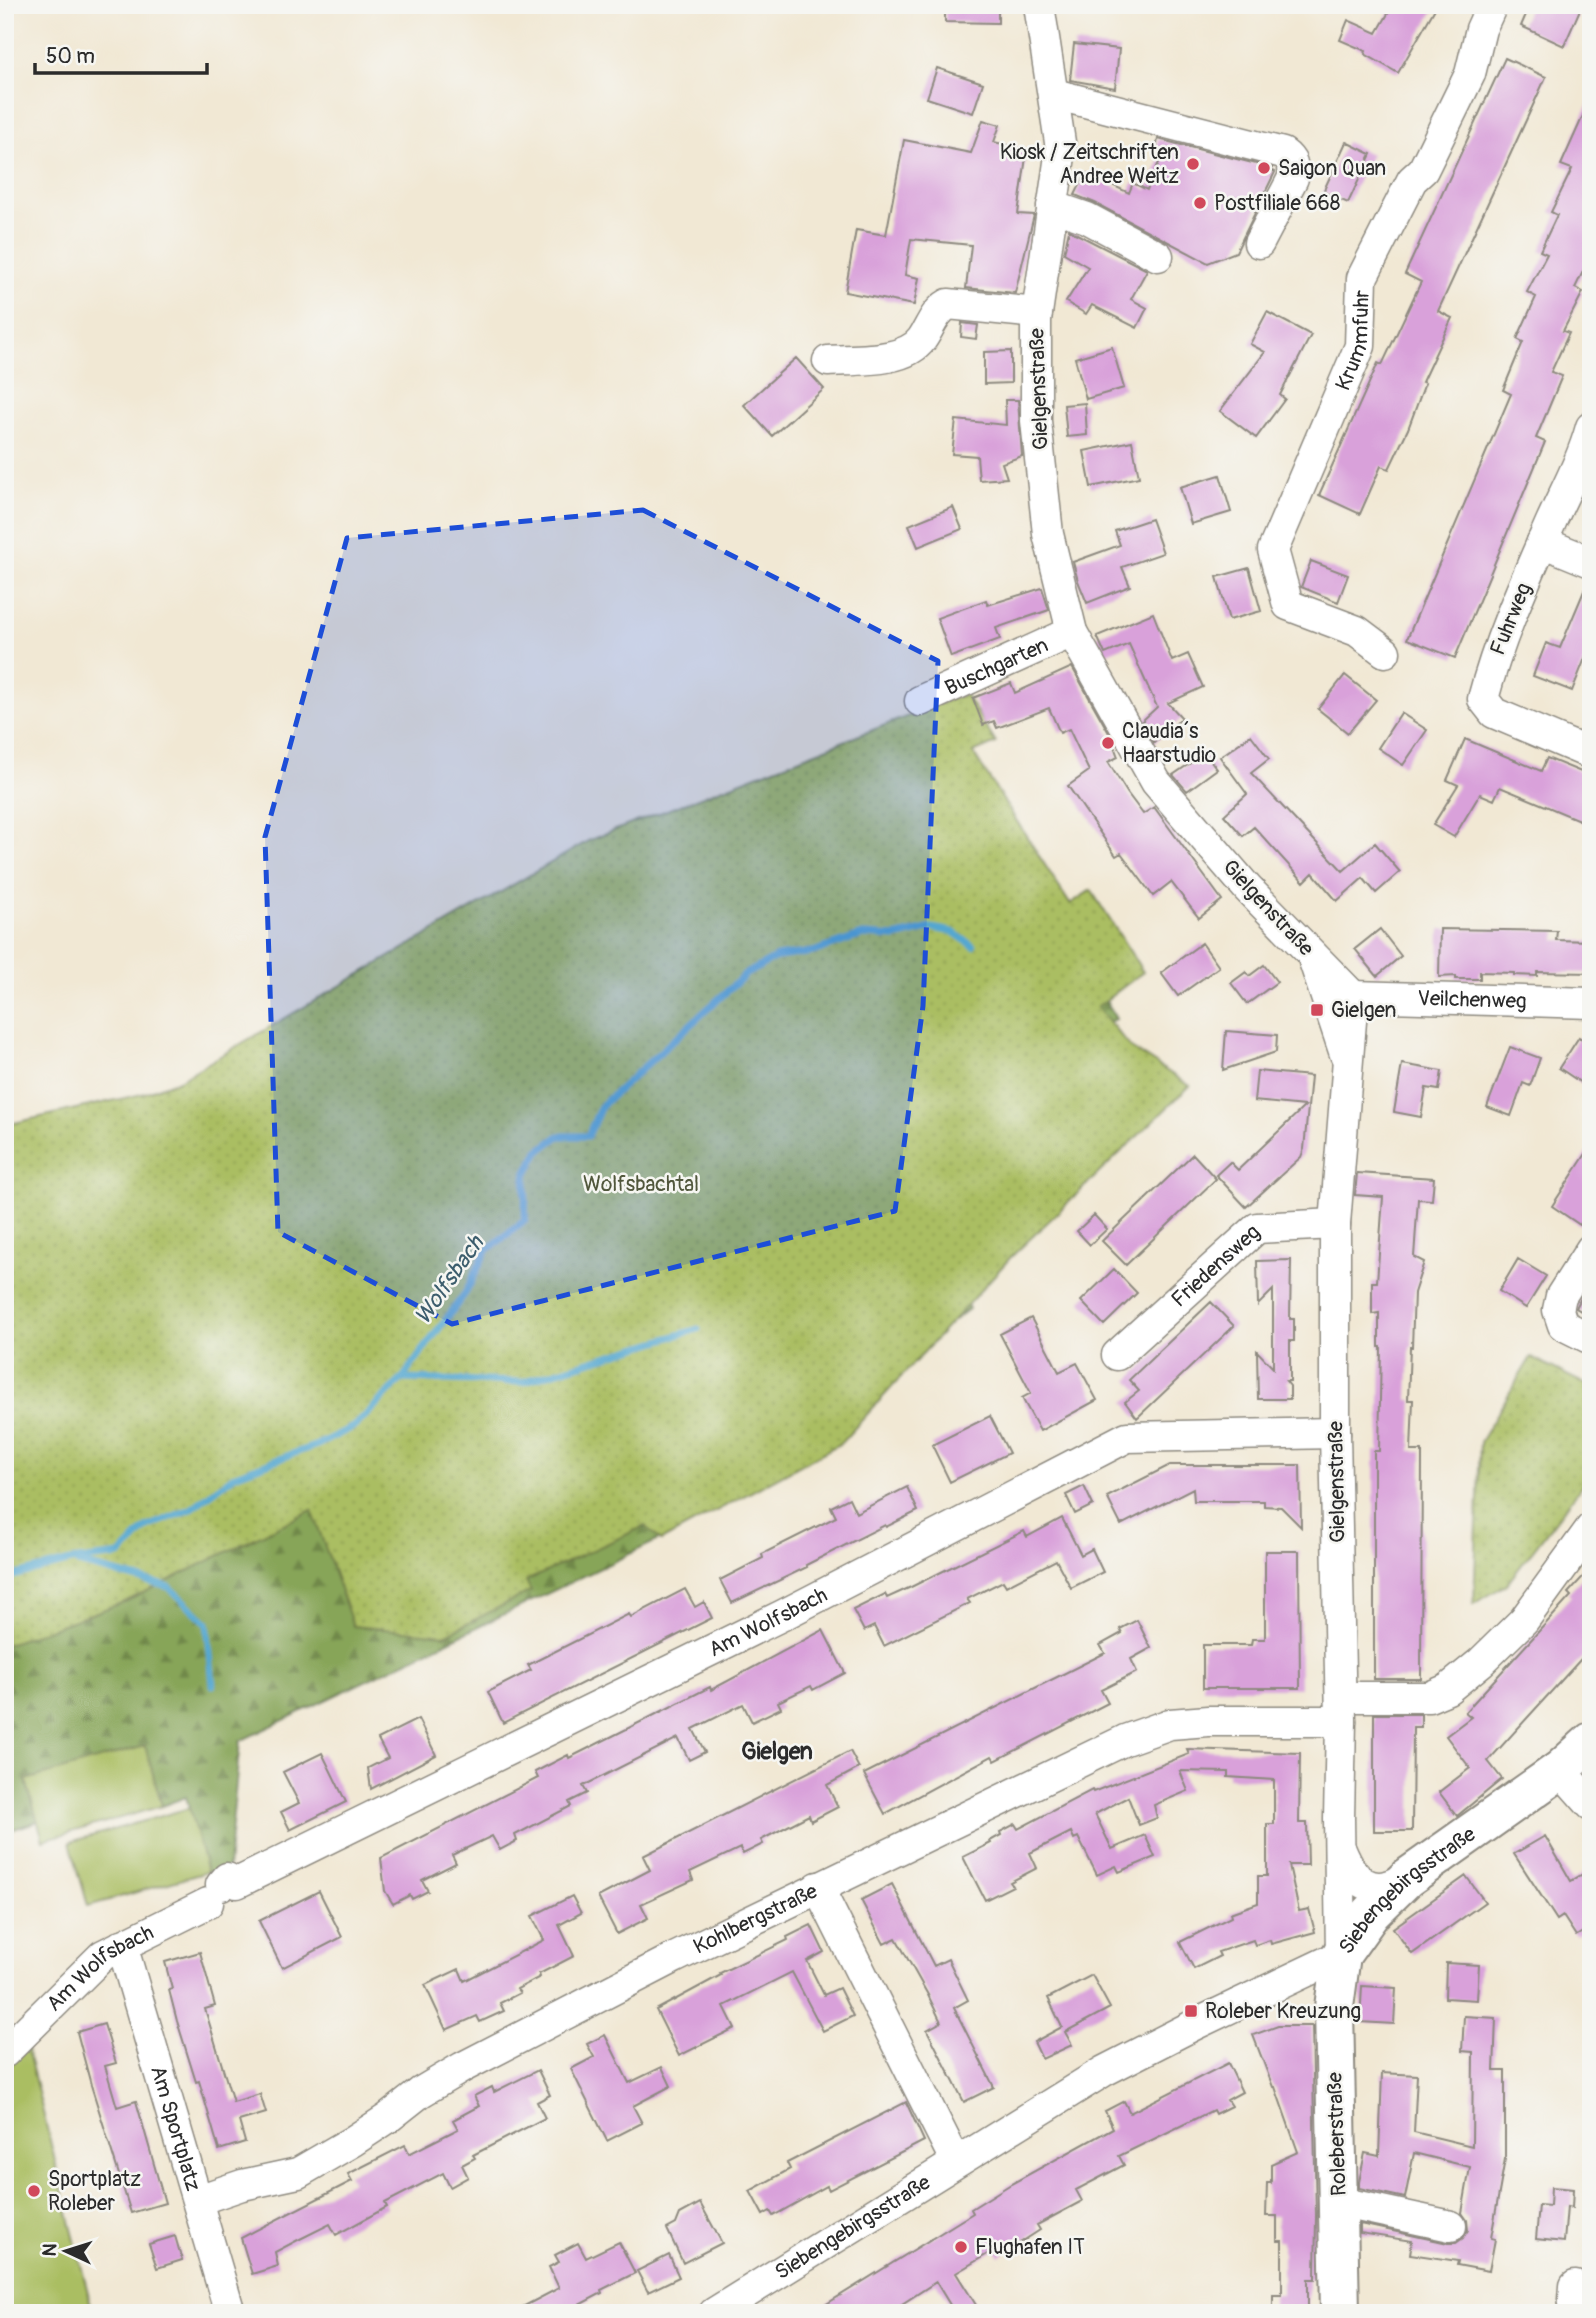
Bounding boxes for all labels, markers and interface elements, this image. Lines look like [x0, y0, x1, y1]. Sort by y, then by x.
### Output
scale bar [35, 32, 206, 76]
text: 50 m [46, 43, 95, 70]
place label: Kiosk / Zeitschriften Andree Weitz [1000, 139, 1179, 190]
place label: Saigon Quan [1278, 155, 1386, 182]
marker: Kiosk / Zeitschriften Andree Weitz [1185, 156, 1201, 172]
marker: Saigon Quan [1256, 160, 1272, 176]
place label: Postfiliale 668 [1214, 190, 1340, 217]
marker: Postfiliale 668 [1192, 195, 1208, 211]
street label: Krummfuhr [1329, 289, 1375, 395]
street label: Gielgenstraße [1023, 327, 1055, 450]
street label: Fuhrweg [1484, 579, 1538, 659]
street label: Buschgarten [941, 631, 1052, 701]
place label: Claudia´s Haarstudio [1122, 718, 1216, 769]
marker: Claudia´s Haarstudio [1100, 735, 1116, 751]
street label: Gielgenstraße [1217, 854, 1320, 962]
street label: Veilchenweg [1417, 984, 1527, 1015]
place label: Gielgen [1331, 997, 1396, 1024]
marker: Gielgen [1309, 1002, 1325, 1018]
park label: Wolfsbachtal [583, 1171, 699, 1198]
street label: Friedensweg [1165, 1218, 1266, 1313]
water label: Wolfsbach [408, 1229, 491, 1330]
street label: Gielgenstraße [1322, 1420, 1352, 1543]
street label: Am Wolfsbach [704, 1581, 832, 1663]
district label: Gielgen [741, 1737, 813, 1766]
street label: Siebengebirgsstraße [1333, 1820, 1481, 1959]
street label: Kohlbergstraße [689, 1877, 822, 1960]
street label: Am Wolfsbach [41, 1919, 158, 2017]
place label: Roleber Kreuzung [1205, 1998, 1361, 2025]
marker: Roleber Kreuzung [1183, 2003, 1199, 2019]
street label: Am Sportplatz [145, 2062, 207, 2194]
street label: Roleberstraße [1321, 2071, 1353, 2196]
place label: Sportplatz Roleber [48, 2166, 141, 2217]
street label: Siebengebirgsstraße [770, 2168, 936, 2285]
marker: Sportplatz Roleber [26, 2183, 42, 2199]
north arrow [32, 2216, 102, 2286]
place label: Flughafen IT [975, 2234, 1085, 2261]
marker: Flughafen IT [953, 2239, 969, 2255]
text: N [38, 2242, 62, 2257]

